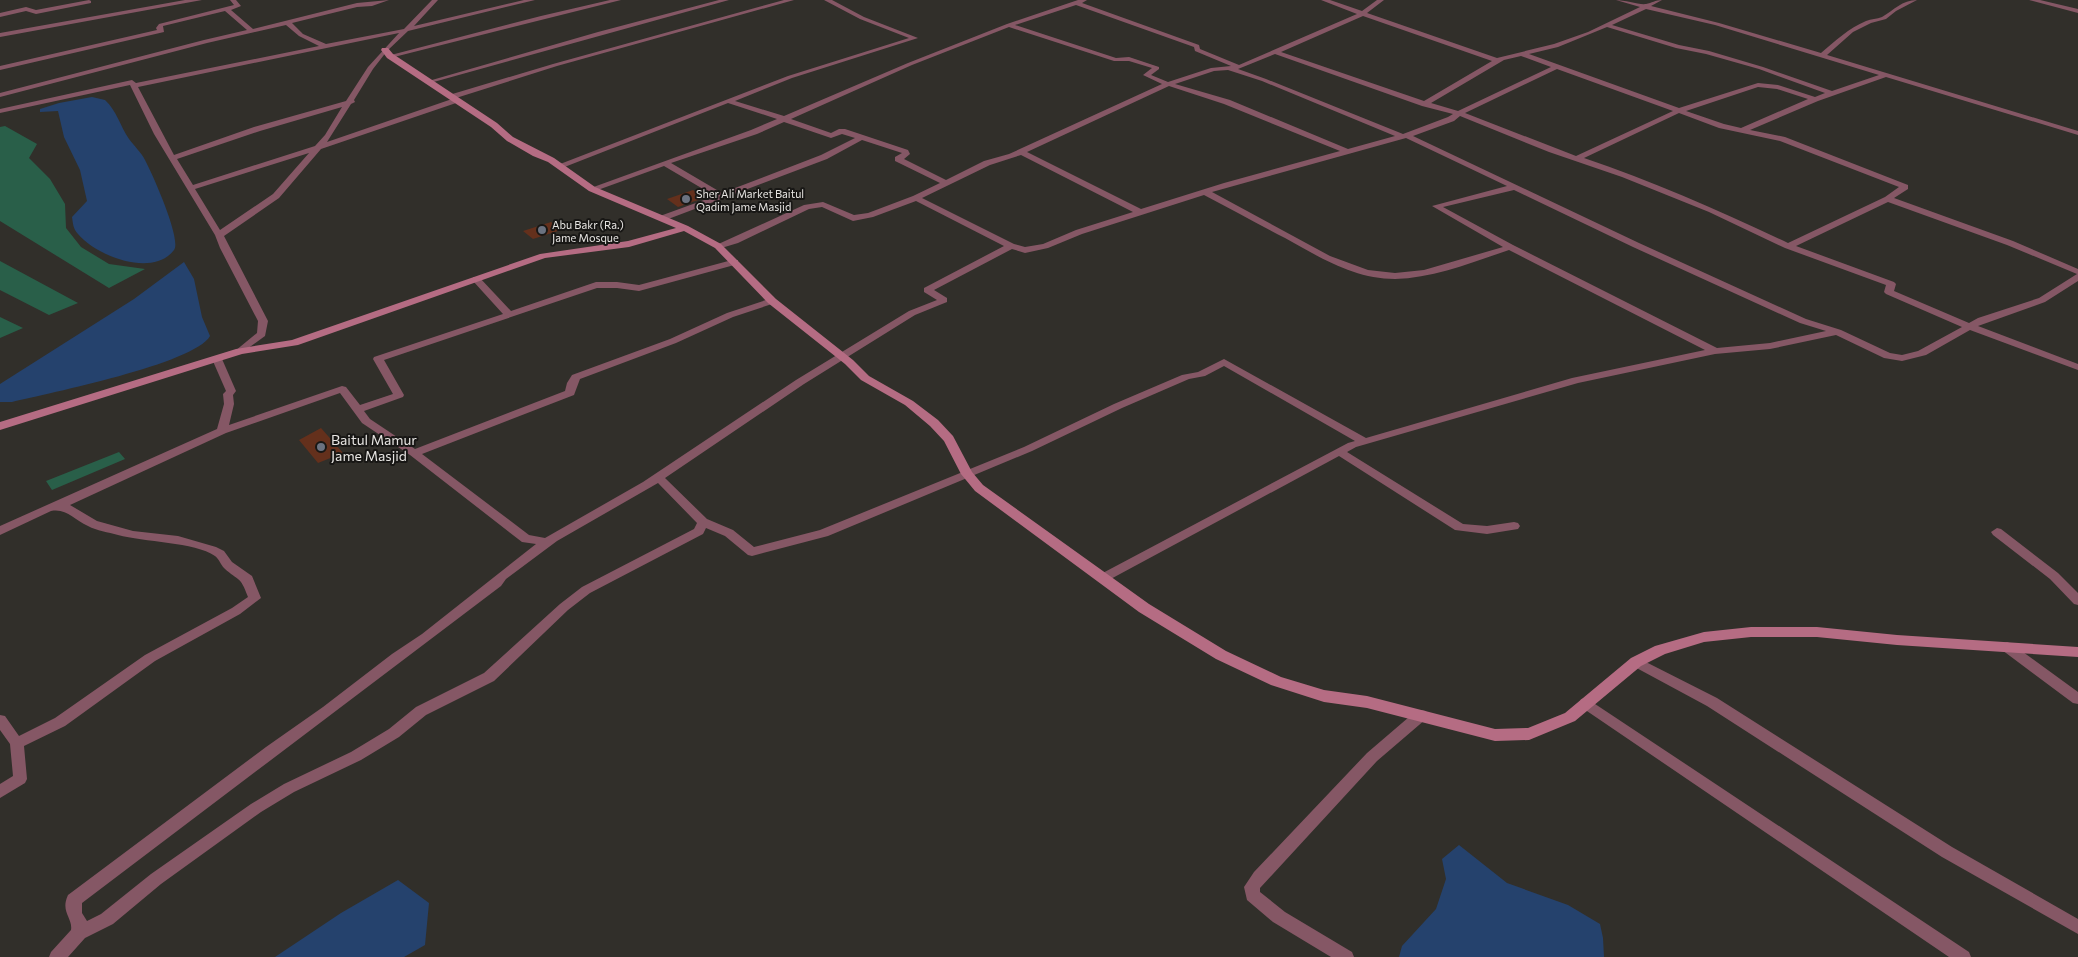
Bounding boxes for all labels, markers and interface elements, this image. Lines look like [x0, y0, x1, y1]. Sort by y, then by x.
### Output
place label: Sher Ali Market Baitul Qadim Jame Masjid [696, 187, 804, 214]
marker: Sher Ali Market Baitul Qadim Jame Masjid [680, 193, 692, 205]
place label: Abu Bakr (Ra.) Jame Mosque [552, 218, 624, 245]
marker: Abu Bakr (Ra.) Jame Mosque [536, 224, 548, 236]
place label: Baitul Mamur Jame Masjid [331, 431, 417, 464]
marker: Baitul Mamur Jame Masjid [315, 441, 327, 453]

